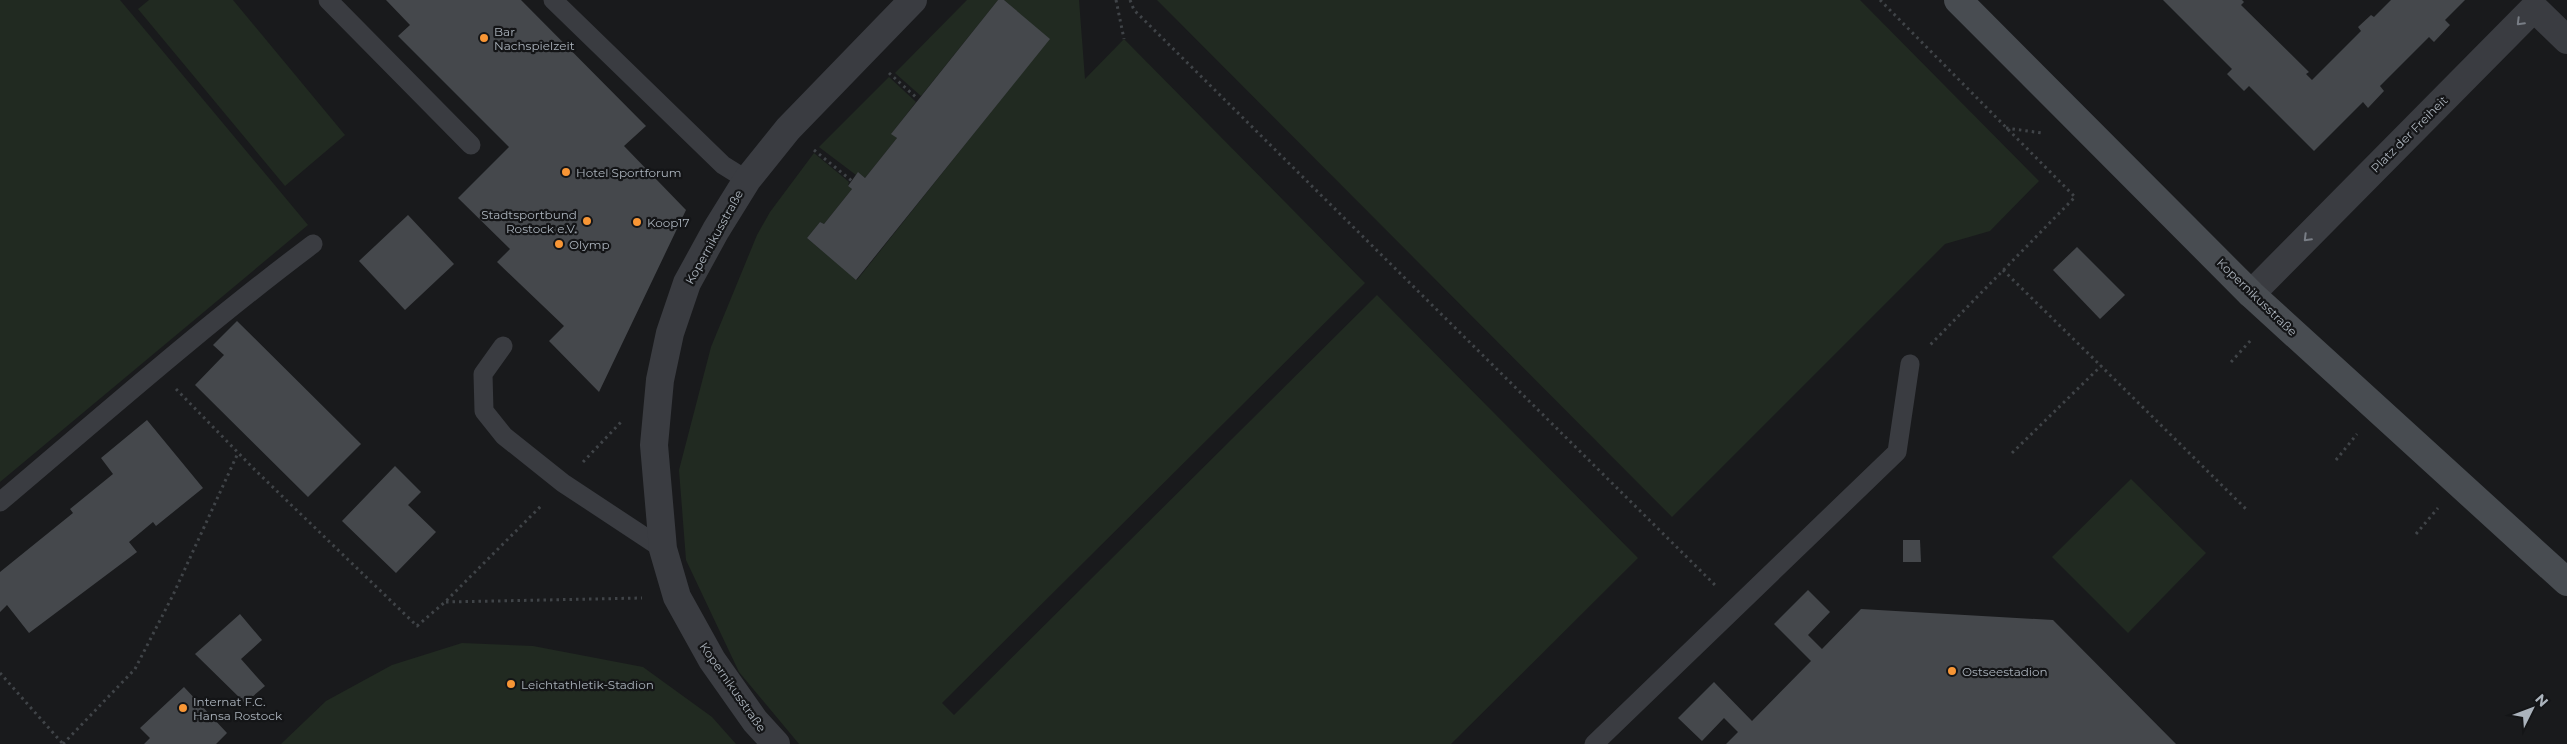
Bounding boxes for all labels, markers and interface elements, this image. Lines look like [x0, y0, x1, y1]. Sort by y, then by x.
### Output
one-way arrow [2517, 16, 2526, 25]
place label: Bar Nachspielzeit [494, 24, 575, 53]
marker: Bar Nachspielzeit [478, 32, 490, 44]
street label: Platz der Freiheit [2367, 92, 2451, 176]
place label: Hotel Sportforum [576, 165, 682, 180]
marker: Hotel Sportforum [560, 166, 572, 178]
street label: Kopernikusstraße [682, 187, 746, 287]
place label: Stadtsportbund Rostock e.V. [481, 207, 577, 236]
marker: Stadtsportbund Rostock e.V. [581, 215, 593, 227]
place label: Koop17 [647, 215, 690, 230]
marker: Koop17 [631, 216, 643, 228]
one-way arrow [2303, 232, 2312, 241]
place label: Olymp [569, 237, 610, 252]
marker: Olymp [553, 238, 565, 250]
street label: Kopernikusstraße [2214, 255, 2300, 339]
street label: Kopernikusstraße [697, 639, 769, 735]
place label: Ostseestadion [1962, 664, 2048, 679]
marker: Ostseestadion [1946, 665, 1958, 677]
place label: Leichtathletik-Stadion [521, 677, 654, 692]
marker: Leichtathletik-Stadion [505, 678, 517, 690]
north arrow [2507, 684, 2557, 734]
text: N [2531, 690, 2552, 711]
place label: Internat F.C. Hansa Rostock [193, 694, 283, 723]
marker: Internat F.C. Hansa Rostock [177, 702, 189, 714]

